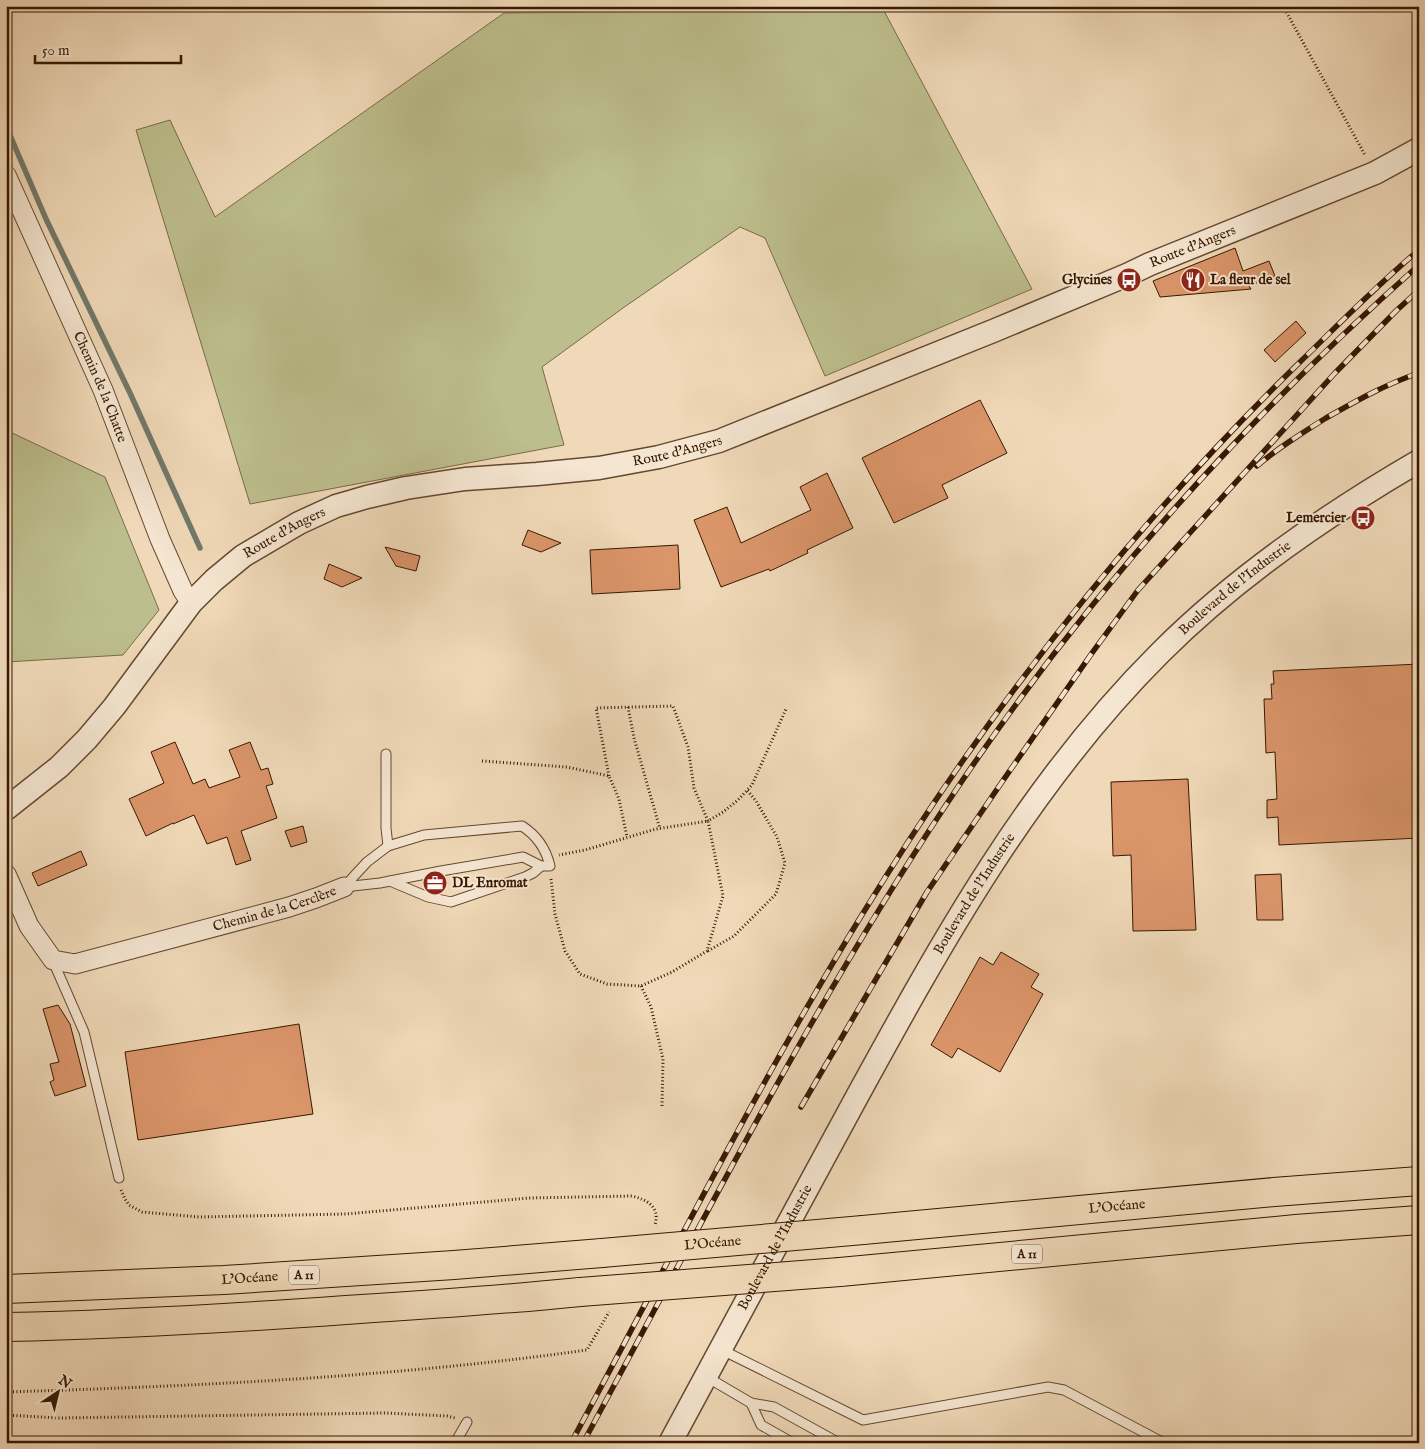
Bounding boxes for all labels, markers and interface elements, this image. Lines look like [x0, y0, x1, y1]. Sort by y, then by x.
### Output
scale bar [35, 32, 181, 64]
text: 50 m [42, 41, 70, 60]
street label: Route d'Angers [1147, 221, 1239, 272]
bus stop icon: Glycines [1116, 267, 1142, 293]
restaurant icon: La fleur de sel [1180, 267, 1206, 293]
place label: Glycines [1062, 271, 1112, 289]
place label: La fleur de sel [1210, 271, 1292, 289]
street label: Chemin de la Chatte [69, 329, 131, 445]
street label: Route d'Angers [631, 432, 725, 471]
street label: Route d'Angers [240, 503, 328, 563]
bus stop icon: Lemercier [1350, 505, 1376, 531]
place label: Lemercier [1286, 509, 1347, 527]
street label: Boulevard de l'Industrie [1175, 537, 1295, 639]
street label: Boulevard de l'Industrie [930, 829, 1020, 958]
office icon: DL Enromat [422, 870, 448, 896]
place label: DL Enromat [452, 874, 528, 892]
street label: Chemin de la Cerclère [211, 882, 340, 936]
street label: Boulevard de l'Industrie [734, 1181, 817, 1313]
street label: L’Océane [1088, 1195, 1147, 1218]
street label: L’Océane [683, 1232, 742, 1255]
road number: A 11 [1012, 1244, 1042, 1264]
road number: A 11 [289, 1266, 319, 1284]
street label: L’Océane [221, 1267, 279, 1289]
north arrow [32, 1366, 82, 1416]
text: N [54, 1371, 75, 1393]

